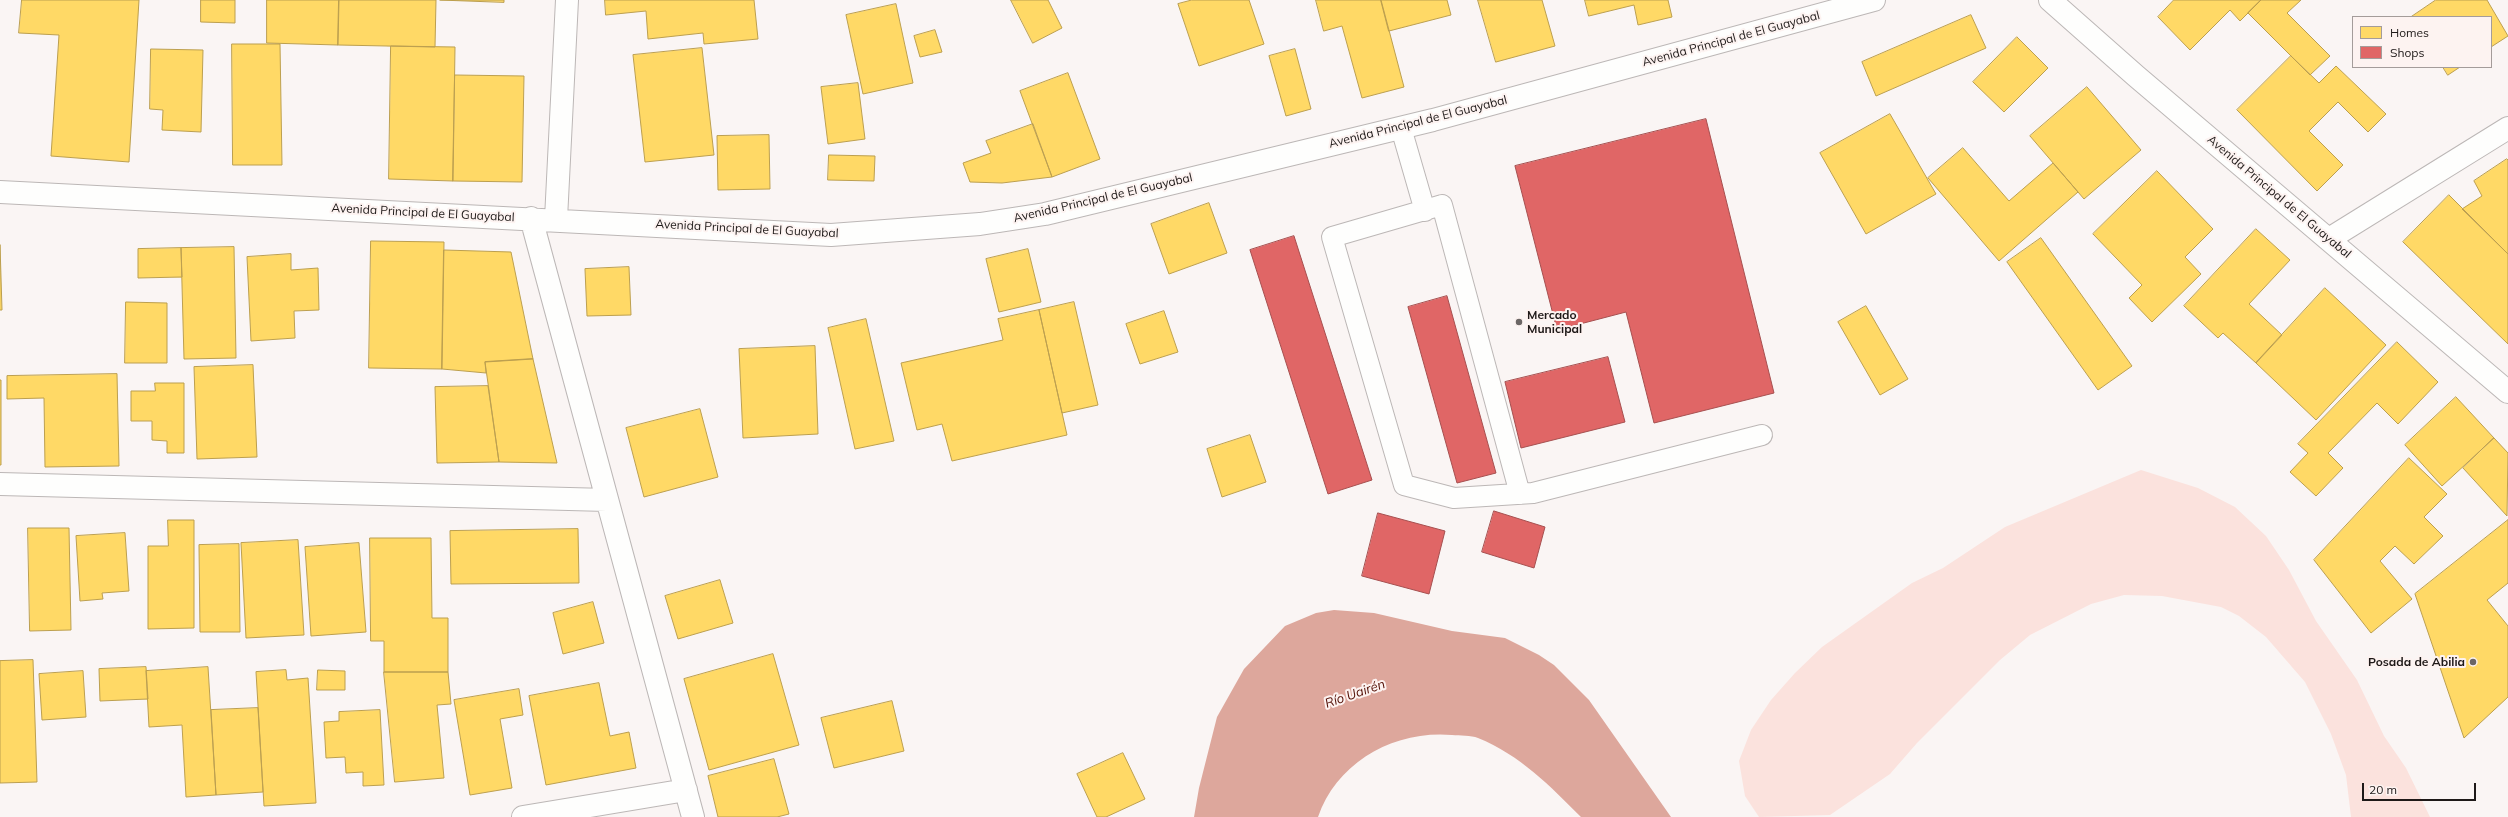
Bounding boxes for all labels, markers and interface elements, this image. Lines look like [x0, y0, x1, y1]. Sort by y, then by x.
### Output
street label: Avenida Principal de El Guayabal [1641, 8, 1821, 70]
legend [2352, 16, 2492, 68]
text: Homes [2390, 25, 2429, 40]
text: Shops [2390, 45, 2425, 60]
street label: Avenida Principal de El Guayabal [1327, 93, 1509, 151]
street label: Avenida Principal de El Guayabal [2204, 133, 2354, 261]
street label: Avenida Principal de El Guayabal [1012, 170, 1194, 226]
street label: Avenida Principal de El Guayabal [331, 201, 515, 225]
street label: Avenida Principal de El Guayabal [655, 217, 839, 241]
place label: Mercado Municipal [1527, 308, 1582, 336]
marker: Mercado Municipal [1514, 317, 1524, 327]
place label: Posada de Abilia [2368, 655, 2465, 669]
marker: Posada de Abilia [2468, 657, 2478, 667]
water label: Río Uairén [1323, 676, 1387, 712]
scale bar [2364, 775, 2478, 801]
text: 20 m [2369, 782, 2397, 797]

